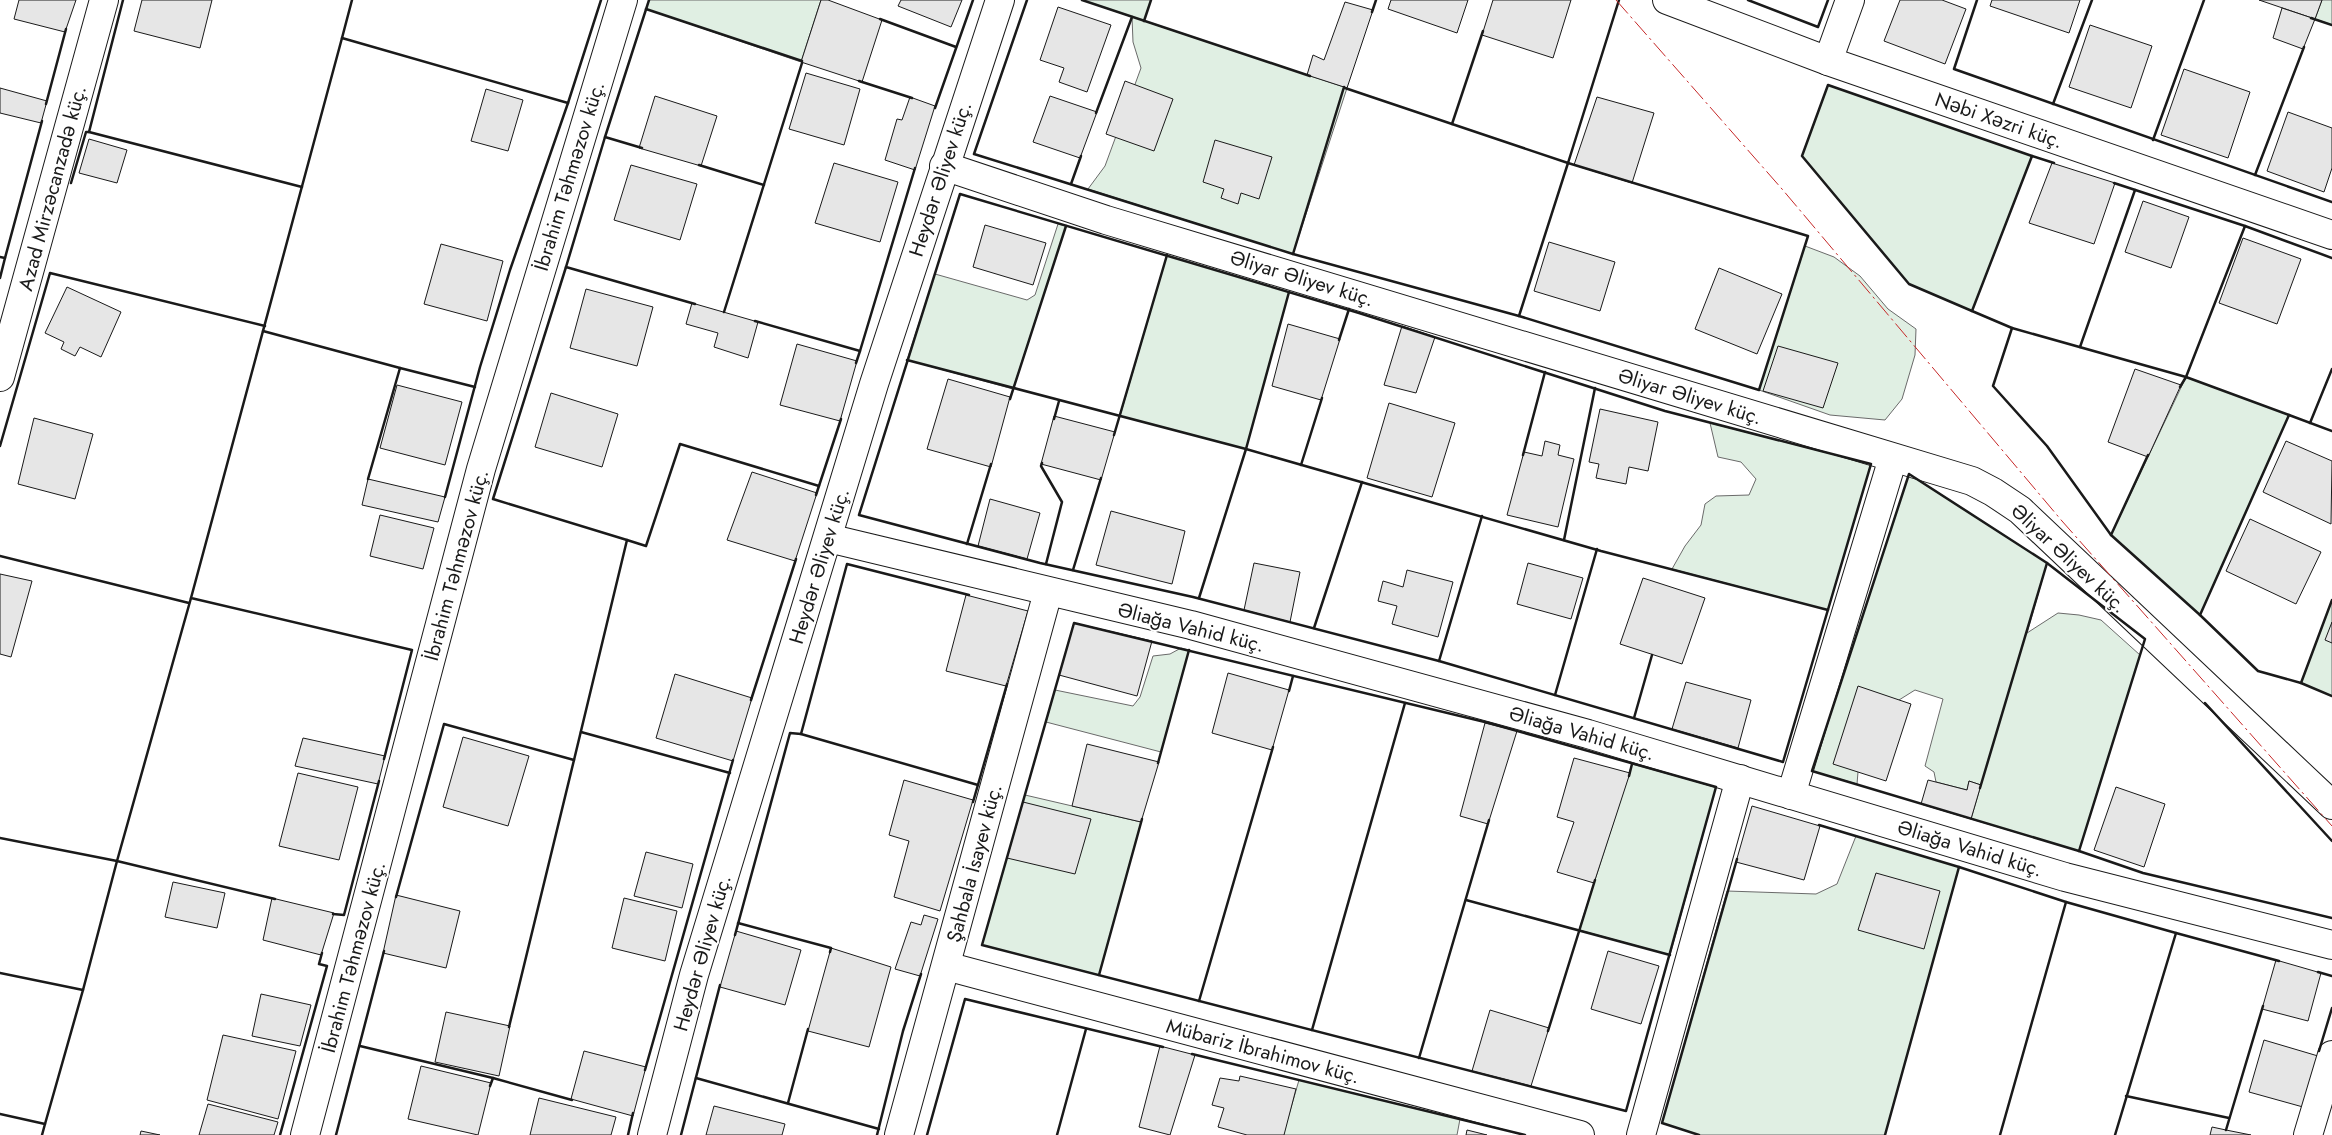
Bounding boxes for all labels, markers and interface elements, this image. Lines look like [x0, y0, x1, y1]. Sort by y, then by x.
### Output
street label: İbrahim Təhməzov küç. [527, 78, 612, 275]
street label: Azad Mirzəcanzadə küç. [11, 82, 94, 294]
street label: Nəbi Xəzri küç. [1931, 85, 2067, 156]
street label: Heydər Əliyev küç. [902, 98, 979, 260]
street label: Əliyar Əliyev küç. [1226, 243, 1377, 314]
street label: Əliyar Əliyev küç. [1614, 361, 1765, 432]
street label: İbrahim Təhməzov küç. [417, 466, 496, 664]
street label: Heydər Əliyev küç. [782, 485, 857, 648]
street label: Əliyar Əliyev küç. [2004, 497, 2133, 620]
street label: Əliağa Vahid küç. [1114, 595, 1267, 660]
street label: Əliağa Vahid küç. [1506, 699, 1658, 768]
street label: Şahbala İsayev küç. [939, 781, 1010, 946]
street label: Əliağa Vahid küç. [1894, 813, 2046, 884]
street label: İbrahim Təhməzov küç. [314, 858, 393, 1056]
street label: Heydər Əliyev küç. [666, 872, 739, 1035]
street label: Mübariz İbrahimov küç. [1163, 1012, 1363, 1091]

